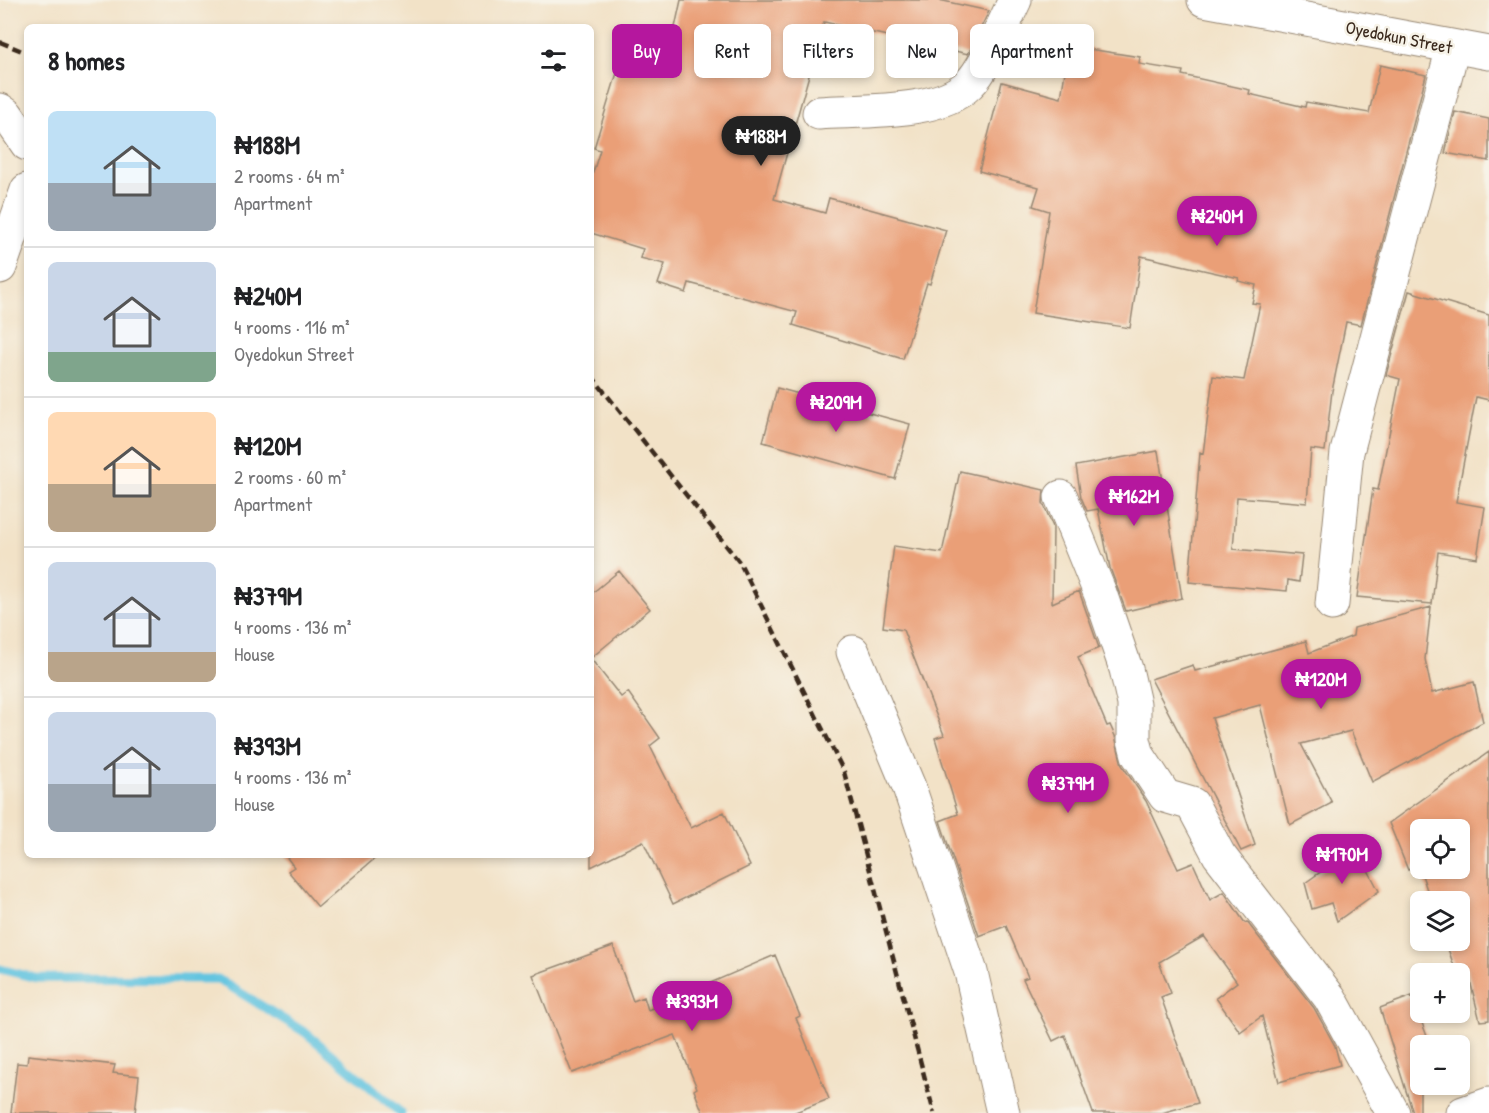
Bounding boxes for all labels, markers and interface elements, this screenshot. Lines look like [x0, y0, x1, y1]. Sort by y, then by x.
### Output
street label: Oyedokun Street [1344, 14, 1455, 60]
chip: Buy [612, 24, 682, 78]
chip: Rent [694, 24, 771, 78]
chip: Filters [783, 24, 874, 78]
chip: New [886, 24, 958, 78]
chip: Apartment [970, 24, 1094, 78]
text: 8 homes [48, 43, 125, 78]
icon: filters [537, 44, 570, 77]
pin: ₦188M [719, 116, 803, 167]
text: ₦188M [736, 122, 786, 149]
text: ₦188M [234, 127, 300, 162]
icon: home [96, 135, 168, 207]
text: 2 rooms · 64 m² [234, 162, 345, 189]
text: Apartment [234, 189, 312, 216]
pin: ₦240M [1175, 196, 1259, 247]
text: ₦240M [1191, 202, 1243, 229]
text: ₦240M [234, 278, 302, 313]
icon: home [96, 286, 168, 358]
text: 4 rooms · 116 m² [234, 313, 350, 340]
text: Oyedokun Street [234, 340, 354, 367]
pin: ₦209M [794, 382, 878, 433]
text: ₦209M [810, 388, 862, 415]
text: ₦120M [234, 428, 302, 463]
icon: home [96, 436, 168, 508]
text: 2 rooms · 60 m² [234, 463, 346, 490]
pin: ₦162M [1092, 476, 1176, 527]
text: ₦162M [1109, 482, 1159, 509]
text: Apartment [234, 490, 312, 517]
text: ₦379M [234, 578, 302, 613]
icon: home [96, 586, 168, 658]
text: 4 rooms · 136 m² [234, 613, 351, 640]
text: House [234, 640, 275, 667]
pin: ₦120M [1279, 659, 1363, 710]
text: ₦120M [1295, 665, 1347, 692]
text: ₦393M [234, 728, 301, 763]
icon: home [96, 736, 168, 808]
text: 4 rooms · 136 m² [234, 763, 351, 790]
pin: ₦379M [1026, 763, 1110, 814]
text: ₦379M [1042, 769, 1094, 796]
text: House [234, 790, 275, 817]
map controls [1410, 819, 1470, 1095]
button: locate [1410, 819, 1470, 879]
pin: ₦170M [1300, 834, 1384, 885]
text: ₦170M [1316, 840, 1368, 867]
button: layers [1410, 891, 1470, 951]
button: + [1410, 963, 1470, 1023]
pin: ₦393M [650, 981, 734, 1032]
text: ₦393M [666, 987, 718, 1014]
button: − [1410, 1035, 1470, 1095]

